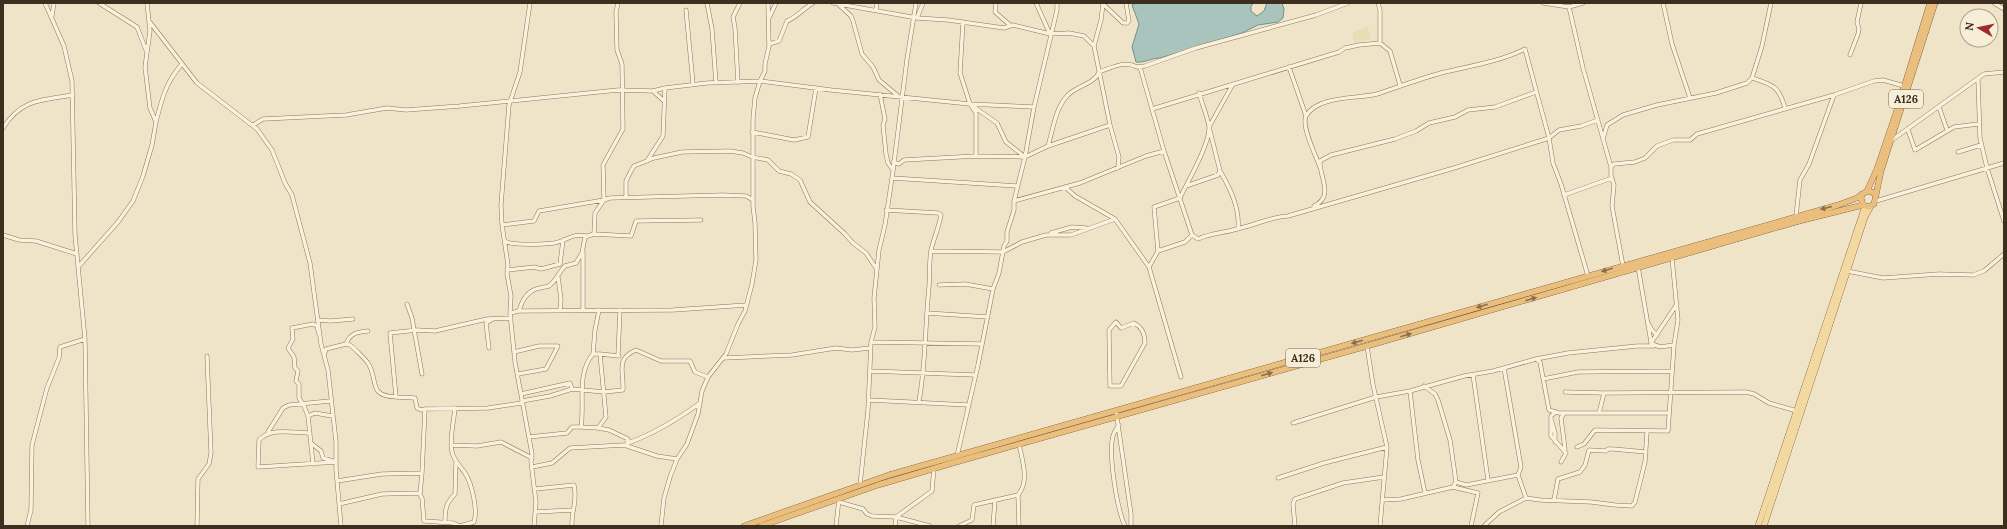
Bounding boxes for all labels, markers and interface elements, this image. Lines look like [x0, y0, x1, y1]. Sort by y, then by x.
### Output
north arrow [1959, 8, 1999, 48]
text: N [1962, 21, 1977, 32]
road number: A126 [1889, 90, 1923, 108]
one-way arrow [1820, 205, 1832, 211]
one-way arrow [1601, 267, 1613, 273]
one-way arrow [1525, 295, 1537, 301]
one-way arrow [1476, 303, 1488, 309]
one-way arrow [1400, 332, 1412, 338]
one-way arrow [1351, 339, 1363, 345]
road number: A126 [1286, 349, 1320, 367]
one-way arrow [1262, 371, 1274, 377]

